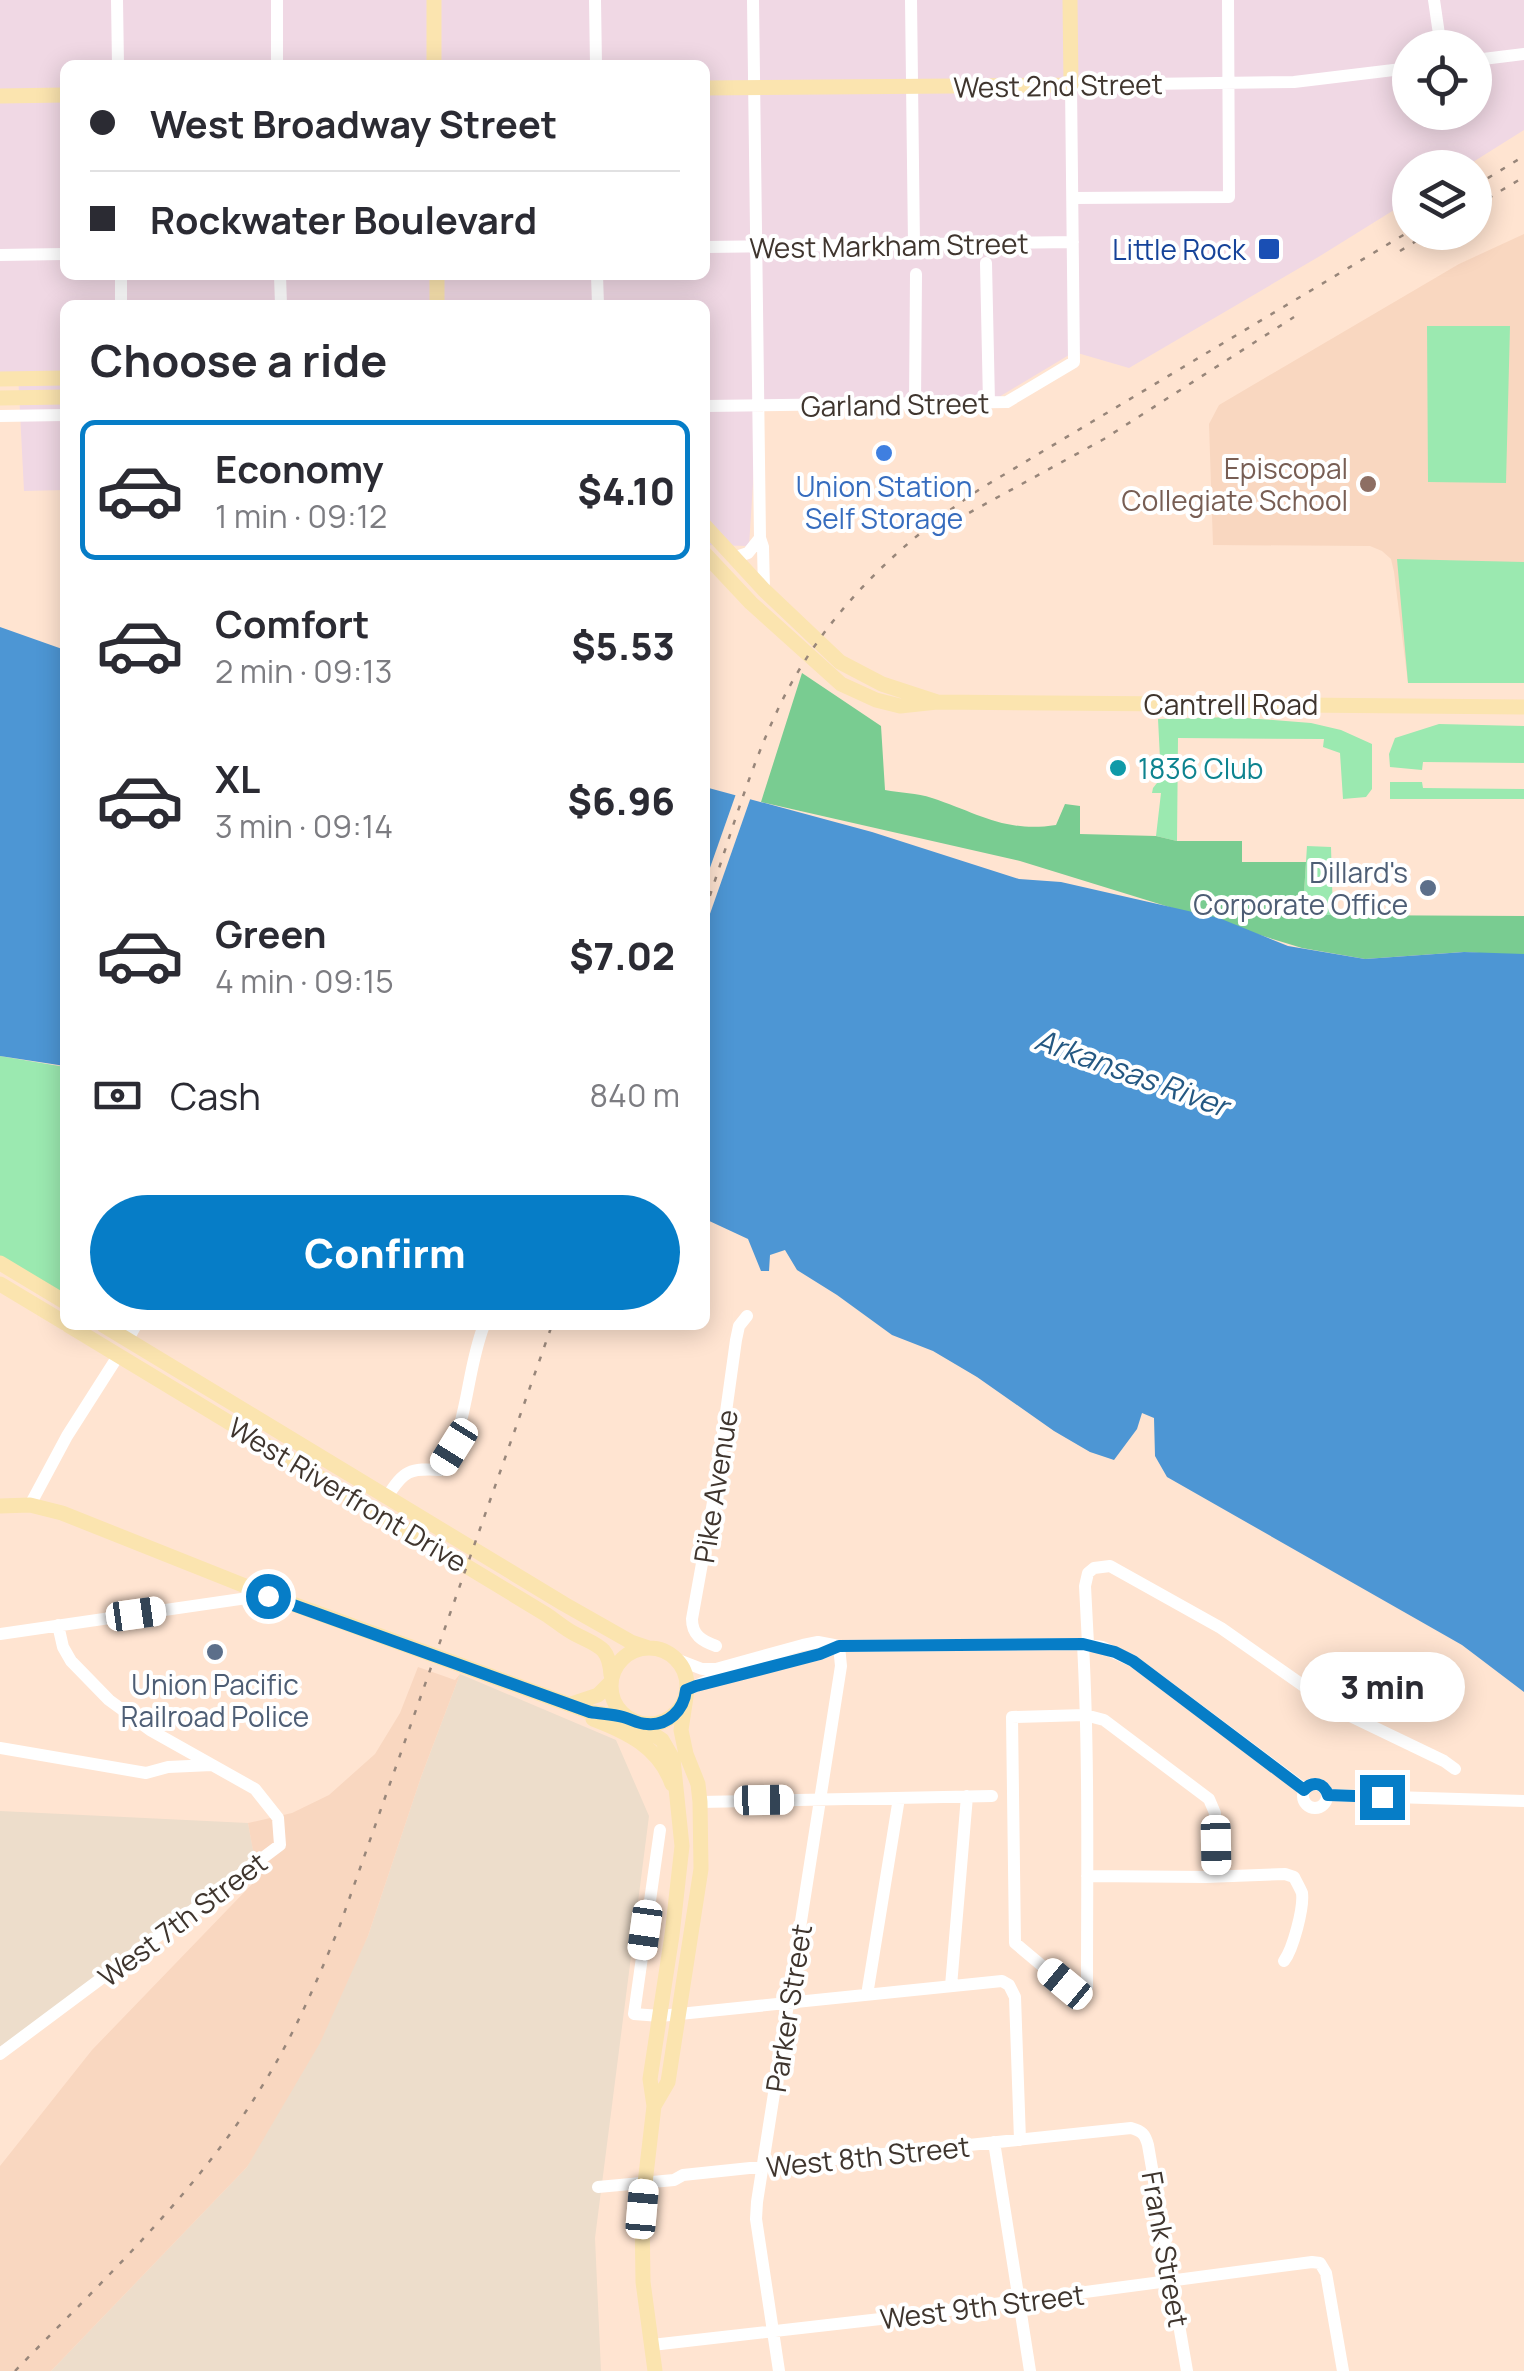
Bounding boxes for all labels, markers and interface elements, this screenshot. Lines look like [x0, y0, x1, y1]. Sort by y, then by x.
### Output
map controls [1392, 30, 1492, 250]
button: locate [1392, 30, 1492, 130]
street label: West 2nd Street [953, 64, 1163, 106]
text: West Broadway Street [150, 97, 557, 149]
button: layers [1392, 150, 1492, 250]
text: Rockwater Boulevard [150, 193, 537, 245]
street label: West Markham Street [749, 224, 1029, 266]
place label: Little Rock [1112, 230, 1247, 268]
marker: Little Rock [1256, 236, 1282, 262]
text: Choose a ride [90, 329, 387, 391]
street label: Garland Street [800, 383, 990, 425]
text: Economy [215, 442, 384, 494]
marker: Union Station Self Storage [873, 442, 895, 464]
icon: car [95, 445, 185, 535]
place label: Episcopal Collegiate School [1122, 449, 1348, 519]
text: $4.10 [578, 464, 675, 516]
place label: Union Station Self Storage [796, 467, 972, 537]
marker: Episcopal Collegiate School [1357, 473, 1379, 495]
text: 1 min · 09:12 [215, 494, 387, 538]
text: Comfort [215, 597, 369, 649]
icon: car [95, 600, 185, 690]
text: $5.53 [571, 619, 675, 671]
text: 2 min · 09:13 [215, 649, 392, 693]
street label: Cantrell Road [1144, 685, 1318, 723]
place label: 1836 Club [1138, 749, 1263, 787]
text: XL [215, 752, 260, 804]
icon: car [95, 755, 185, 845]
marker: 1836 Club [1107, 757, 1129, 779]
text: $6.96 [568, 774, 675, 826]
text: 3 min · 09:14 [215, 804, 393, 848]
place label: Dillard's Corporate Office [1193, 853, 1408, 923]
marker: Dillard's Corporate Office [1417, 877, 1439, 899]
text: Green [215, 907, 327, 959]
icon: car [95, 910, 185, 1000]
text: $7.02 [569, 929, 675, 981]
text: 4 min · 09:15 [215, 959, 394, 1003]
water label: Arkansas River [1030, 1018, 1238, 1127]
icon: cash [90, 1068, 145, 1123]
text: Cash [170, 1069, 261, 1121]
text: 840 m [590, 1073, 680, 1117]
button: Confirm [90, 1195, 680, 1310]
street label: Pike Avenue [684, 1407, 746, 1565]
street label: West Riverfront Drive [222, 1408, 474, 1580]
car [425, 1414, 483, 1480]
route start [246, 1574, 291, 1619]
car [104, 1595, 168, 1633]
marker: Union Pacific Railroad Police [204, 1641, 226, 1663]
callout: 3 min [1300, 1652, 1464, 1722]
place label: Union Pacific Railroad Police [121, 1665, 309, 1735]
text: 3 min [1340, 1665, 1425, 1709]
route end [1360, 1775, 1405, 1820]
car [734, 1784, 794, 1816]
car [1200, 1815, 1232, 1875]
street label: West 7th Street [90, 1843, 274, 1995]
car [626, 1898, 664, 1962]
street label: Parker Street [756, 1921, 820, 2095]
car [1032, 1953, 1098, 2015]
street label: West 8th Street [764, 2126, 972, 2186]
street label: Frank Street [1134, 2168, 1198, 2330]
car [624, 2178, 660, 2240]
street label: West 9th Street [878, 2275, 1086, 2337]

